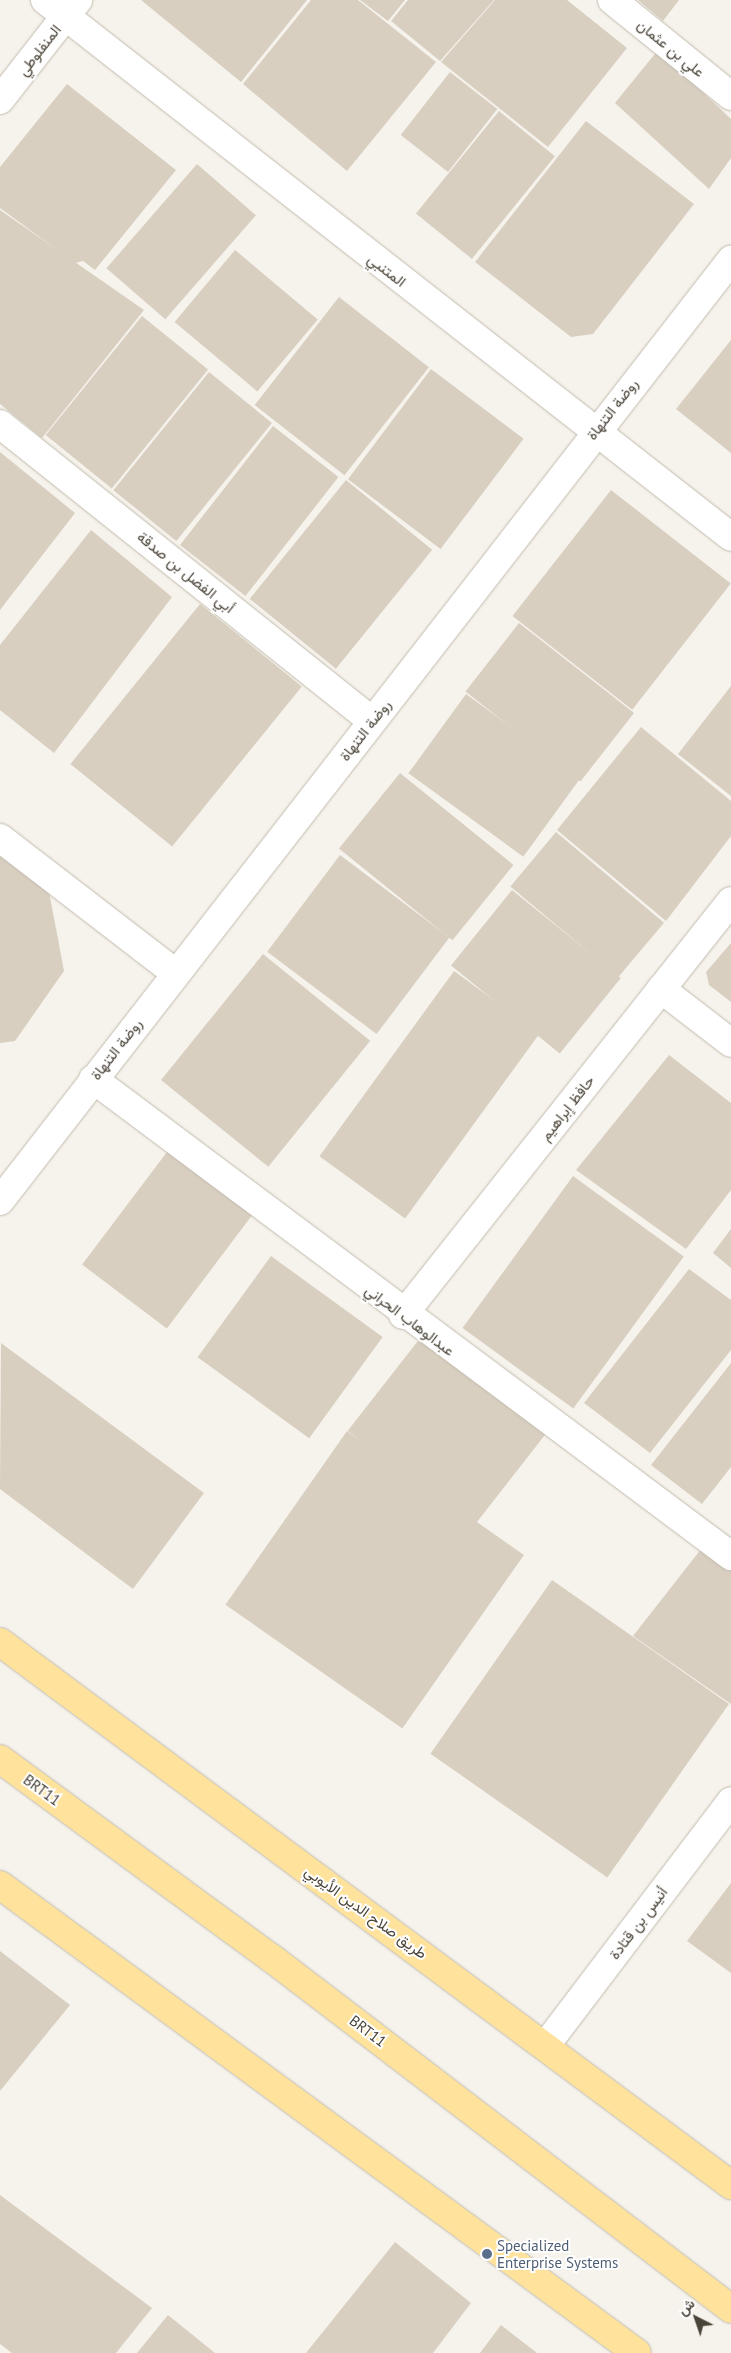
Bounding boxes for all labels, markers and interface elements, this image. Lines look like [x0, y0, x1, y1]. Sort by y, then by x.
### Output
street label: علي بن عثمان [634, 15, 708, 81]
street label: المنفلوطي [13, 21, 65, 79]
street label: المتنبي [364, 250, 410, 290]
street label: روضة التنهاة [582, 375, 642, 443]
street label: أبي الفضل بن صدقة [134, 527, 238, 617]
street label: روضة التنهاة [335, 696, 395, 764]
street label: روضة التنهاة [86, 1015, 146, 1083]
street label: حافظ إبراهيم [536, 1072, 598, 1144]
street label: عبدالوهاب الحراني [362, 1281, 458, 1359]
street label: BRT11 [20, 1771, 64, 1809]
street label: طريق صلاح الدين الأيوبي [301, 1862, 431, 1962]
street label: أنيس بن قتادة [605, 1883, 671, 1963]
street label: BRT11 [346, 2011, 390, 2051]
place label: Specialized Enterprise Systems [497, 2236, 618, 2271]
marker: Specialized Enterprise Systems [481, 2248, 493, 2260]
north arrow [671, 2293, 721, 2343]
text: ش [674, 2294, 698, 2319]

